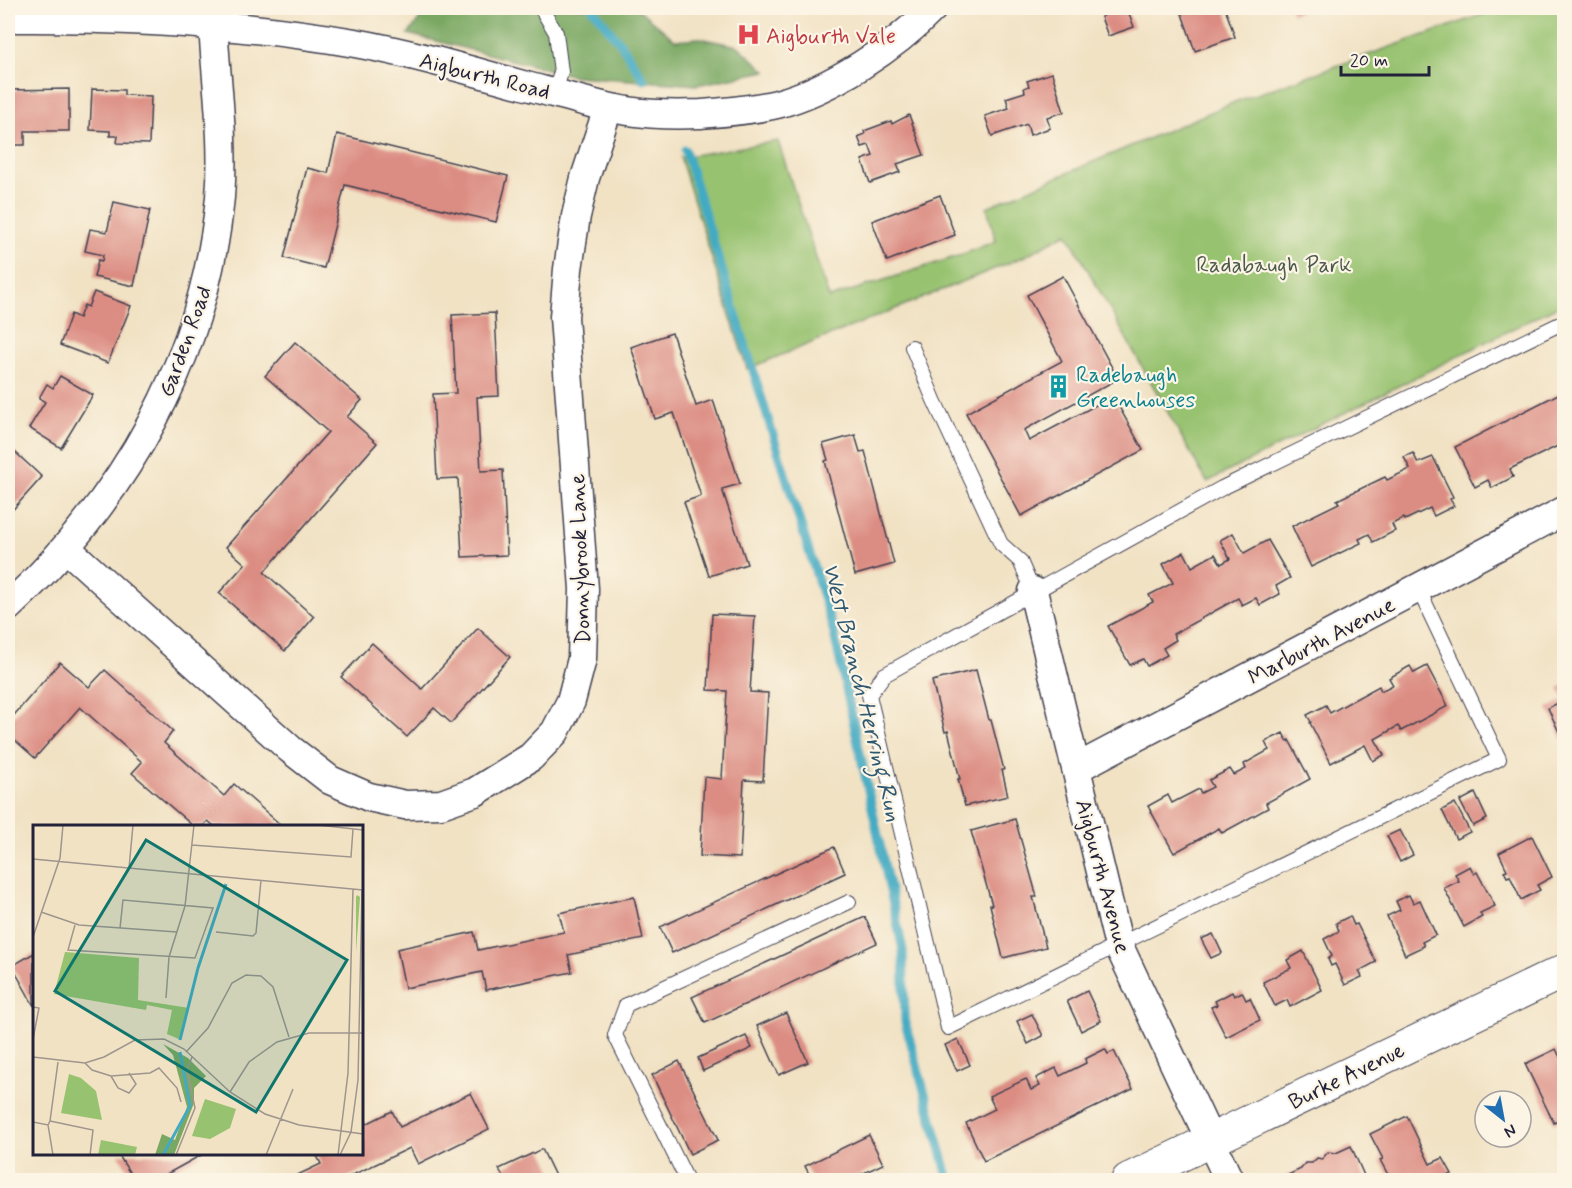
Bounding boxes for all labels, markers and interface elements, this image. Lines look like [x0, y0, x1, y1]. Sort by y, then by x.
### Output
hospital icon: Aigburth Vale [735, 22, 761, 48]
place label: Aigburth Vale [766, 23, 896, 52]
scale bar [1341, 39, 1430, 77]
street label: Aigburth Road [416, 47, 553, 108]
text: 20 m [1350, 49, 1388, 73]
park label: Radabaugh Park [1196, 252, 1352, 281]
street label: Garden Road [153, 282, 219, 401]
place label: Radebaugh Greenhouses [1076, 362, 1195, 415]
building icon: Radebaugh Greenhouses [1045, 374, 1071, 400]
street label: Donnybrook Lane [564, 473, 598, 645]
water label: West Branch Herring Run [811, 560, 909, 826]
street label: Marburth Avenue [1244, 591, 1400, 692]
street label: Aigburth Avenue [1067, 796, 1136, 957]
inset map [33, 825, 363, 1155]
street label: Burke Avenue [1284, 1037, 1409, 1117]
north arrow [1473, 1089, 1533, 1149]
text: N [1500, 1119, 1520, 1142]

